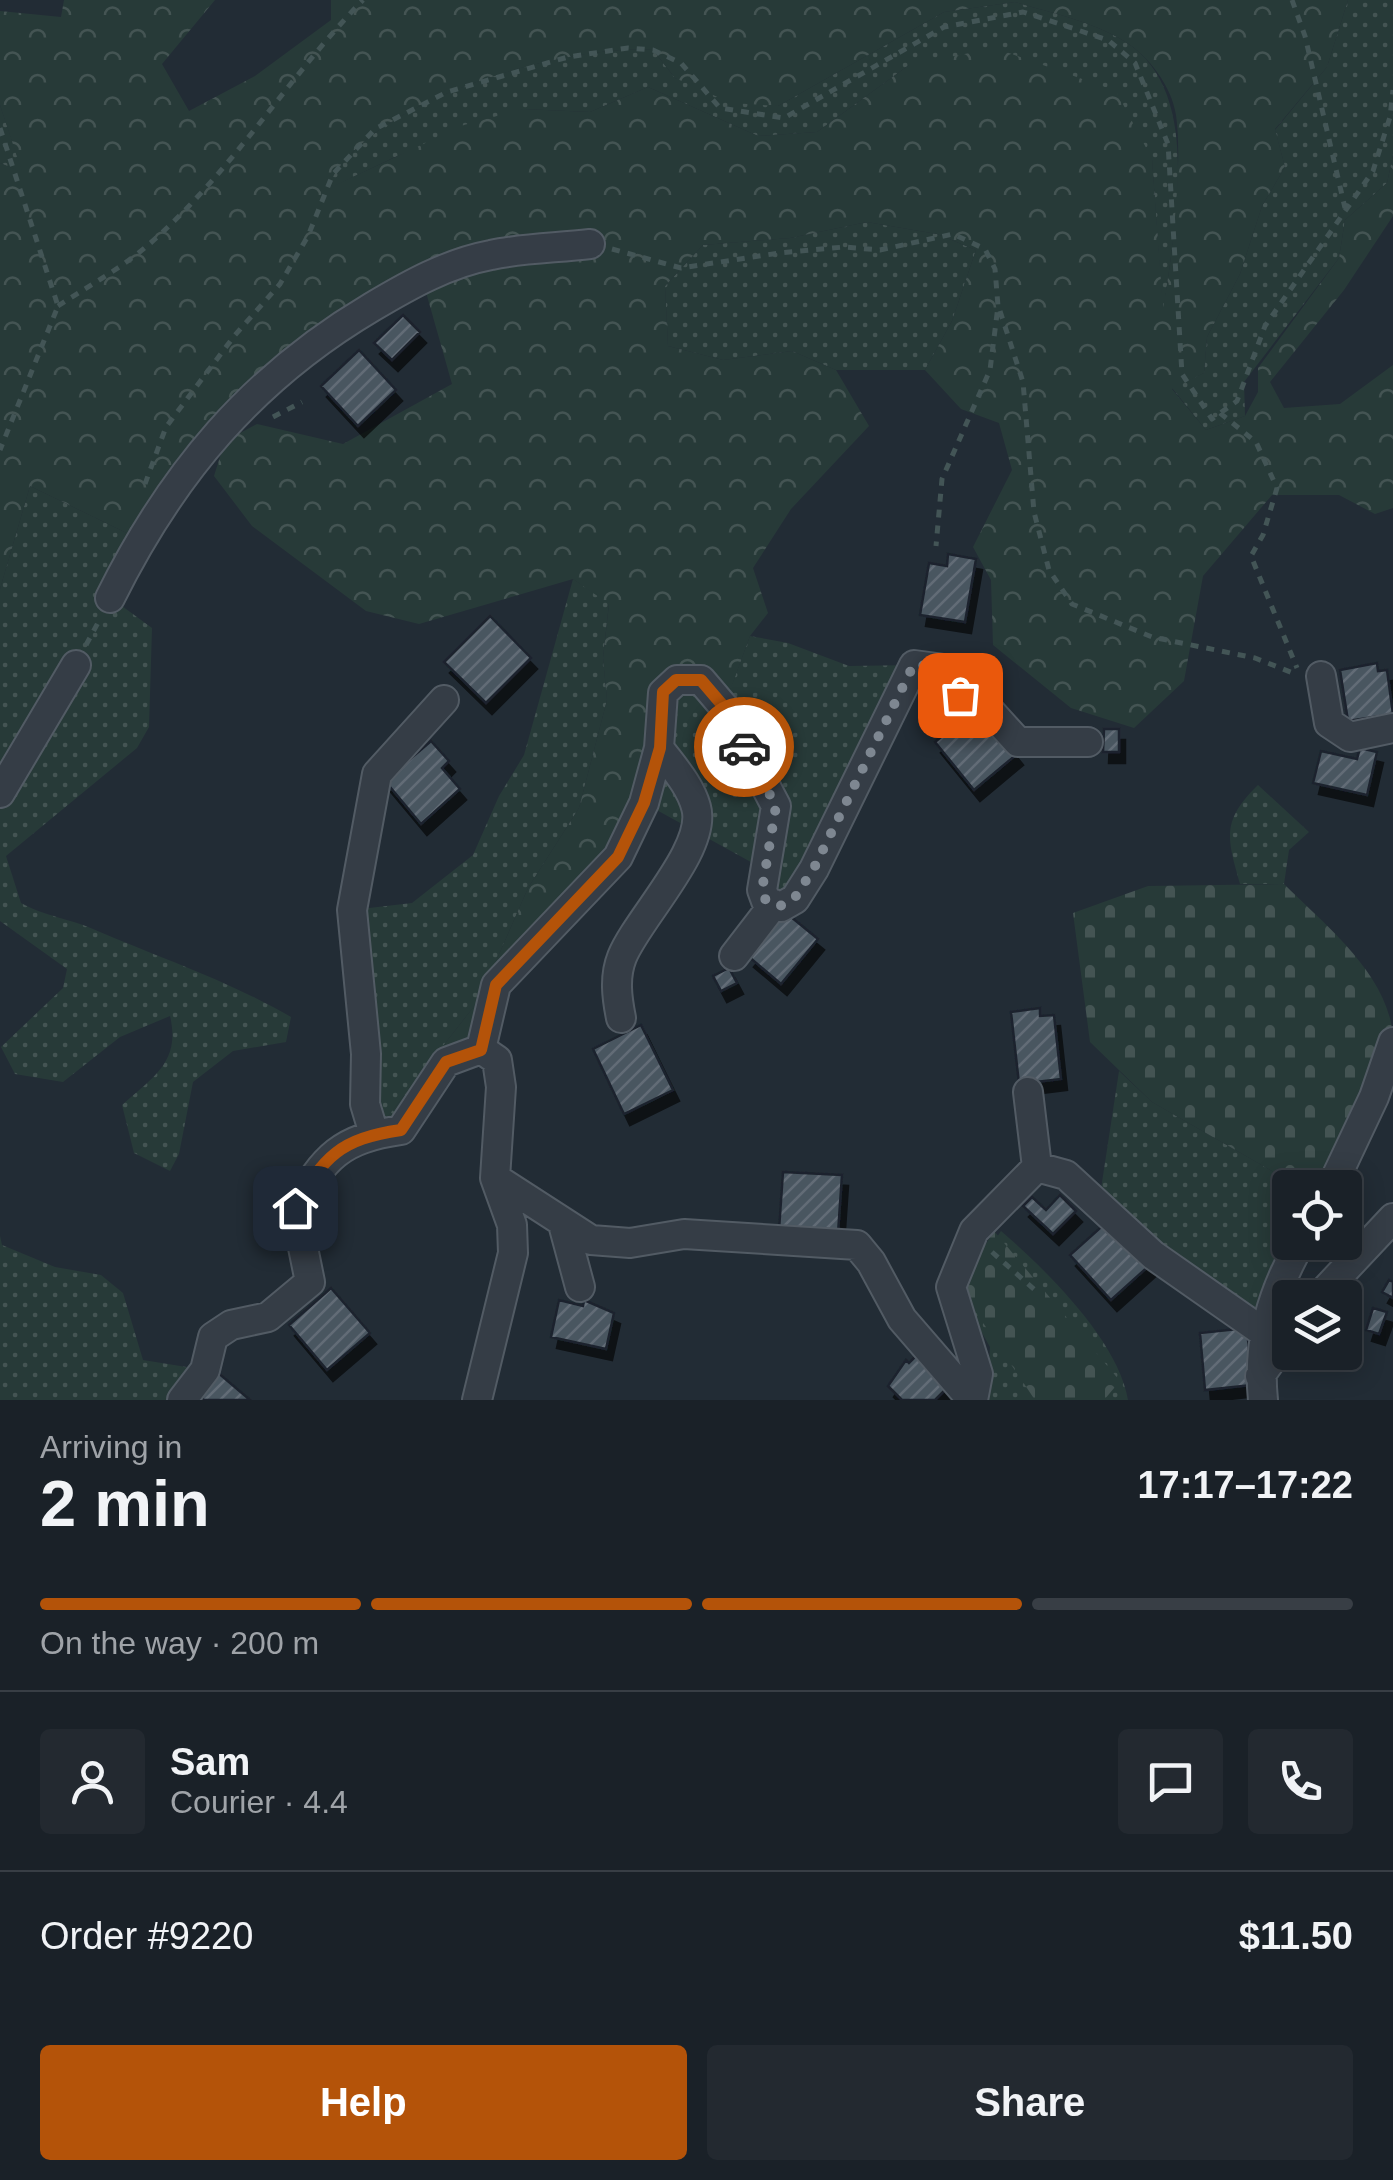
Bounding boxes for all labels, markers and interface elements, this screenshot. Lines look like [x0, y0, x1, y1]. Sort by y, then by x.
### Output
pin [918, 653, 1003, 738]
icon: bag [933, 668, 988, 723]
courier [694, 697, 794, 797]
icon: car [717, 720, 772, 775]
pin [253, 1166, 338, 1251]
map controls [1272, 1170, 1362, 1370]
button: locate [1272, 1170, 1362, 1260]
icon: home [268, 1181, 323, 1236]
button: layers [1272, 1280, 1362, 1370]
text: Arriving in [40, 1429, 182, 1465]
text: 17:17–17:22 [1137, 1464, 1353, 1506]
text: 2 min [40, 1467, 210, 1540]
text: On the way · 200 m [40, 1625, 319, 1661]
button: person [40, 1729, 145, 1834]
button: chat [1118, 1729, 1223, 1834]
button: phone [1248, 1729, 1353, 1834]
text: Sam [170, 1741, 250, 1783]
text: Courier · 4.4 [170, 1784, 348, 1820]
text: Order #9220 [40, 1915, 253, 1957]
text: $11.50 [1239, 1915, 1353, 1957]
button: Help [40, 2045, 687, 2160]
button: Share [707, 2045, 1353, 2160]

